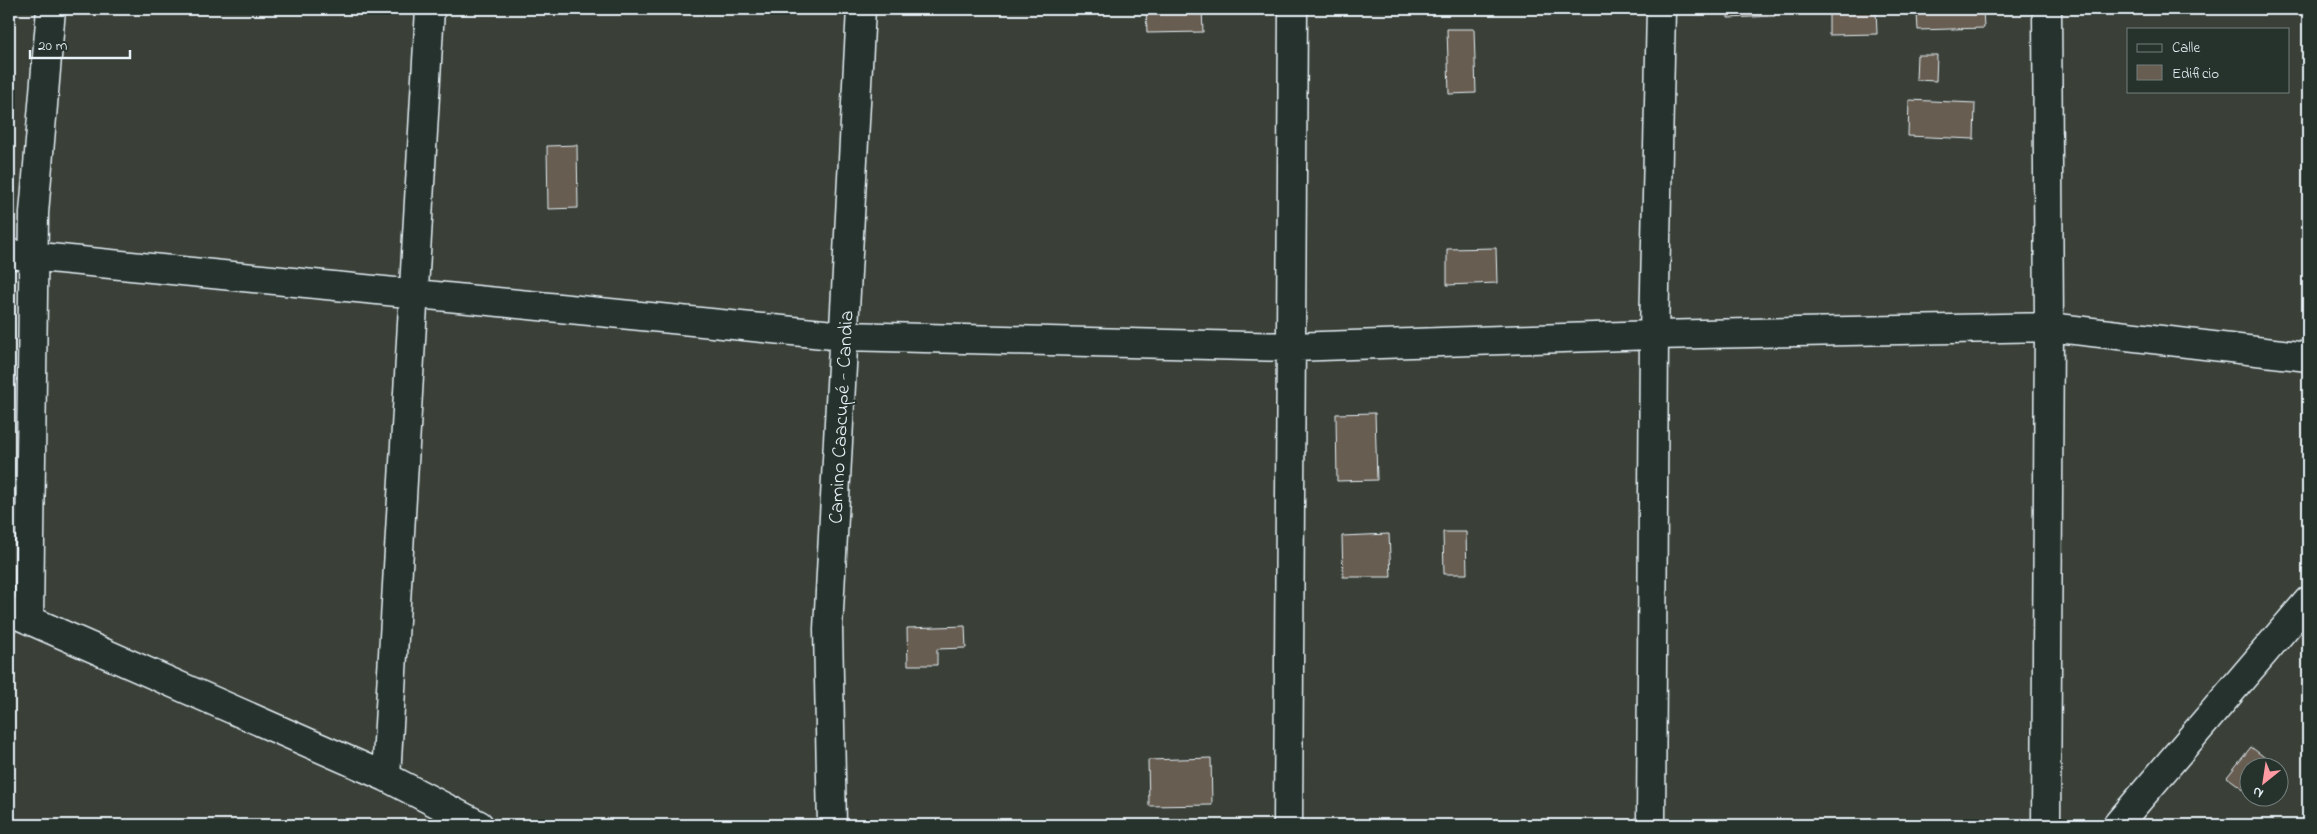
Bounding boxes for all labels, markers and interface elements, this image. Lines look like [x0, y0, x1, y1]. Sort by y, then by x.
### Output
scale bar [30, 28, 130, 60]
legend [2127, 28, 2290, 92]
text: 20 m [38, 35, 68, 57]
text: Calle [2172, 37, 2200, 59]
text: Edificio [2172, 63, 2219, 85]
street label: Camino Caacupé - Candia [822, 310, 863, 525]
north arrow [2240, 756, 2290, 806]
text: N [2249, 781, 2268, 803]

